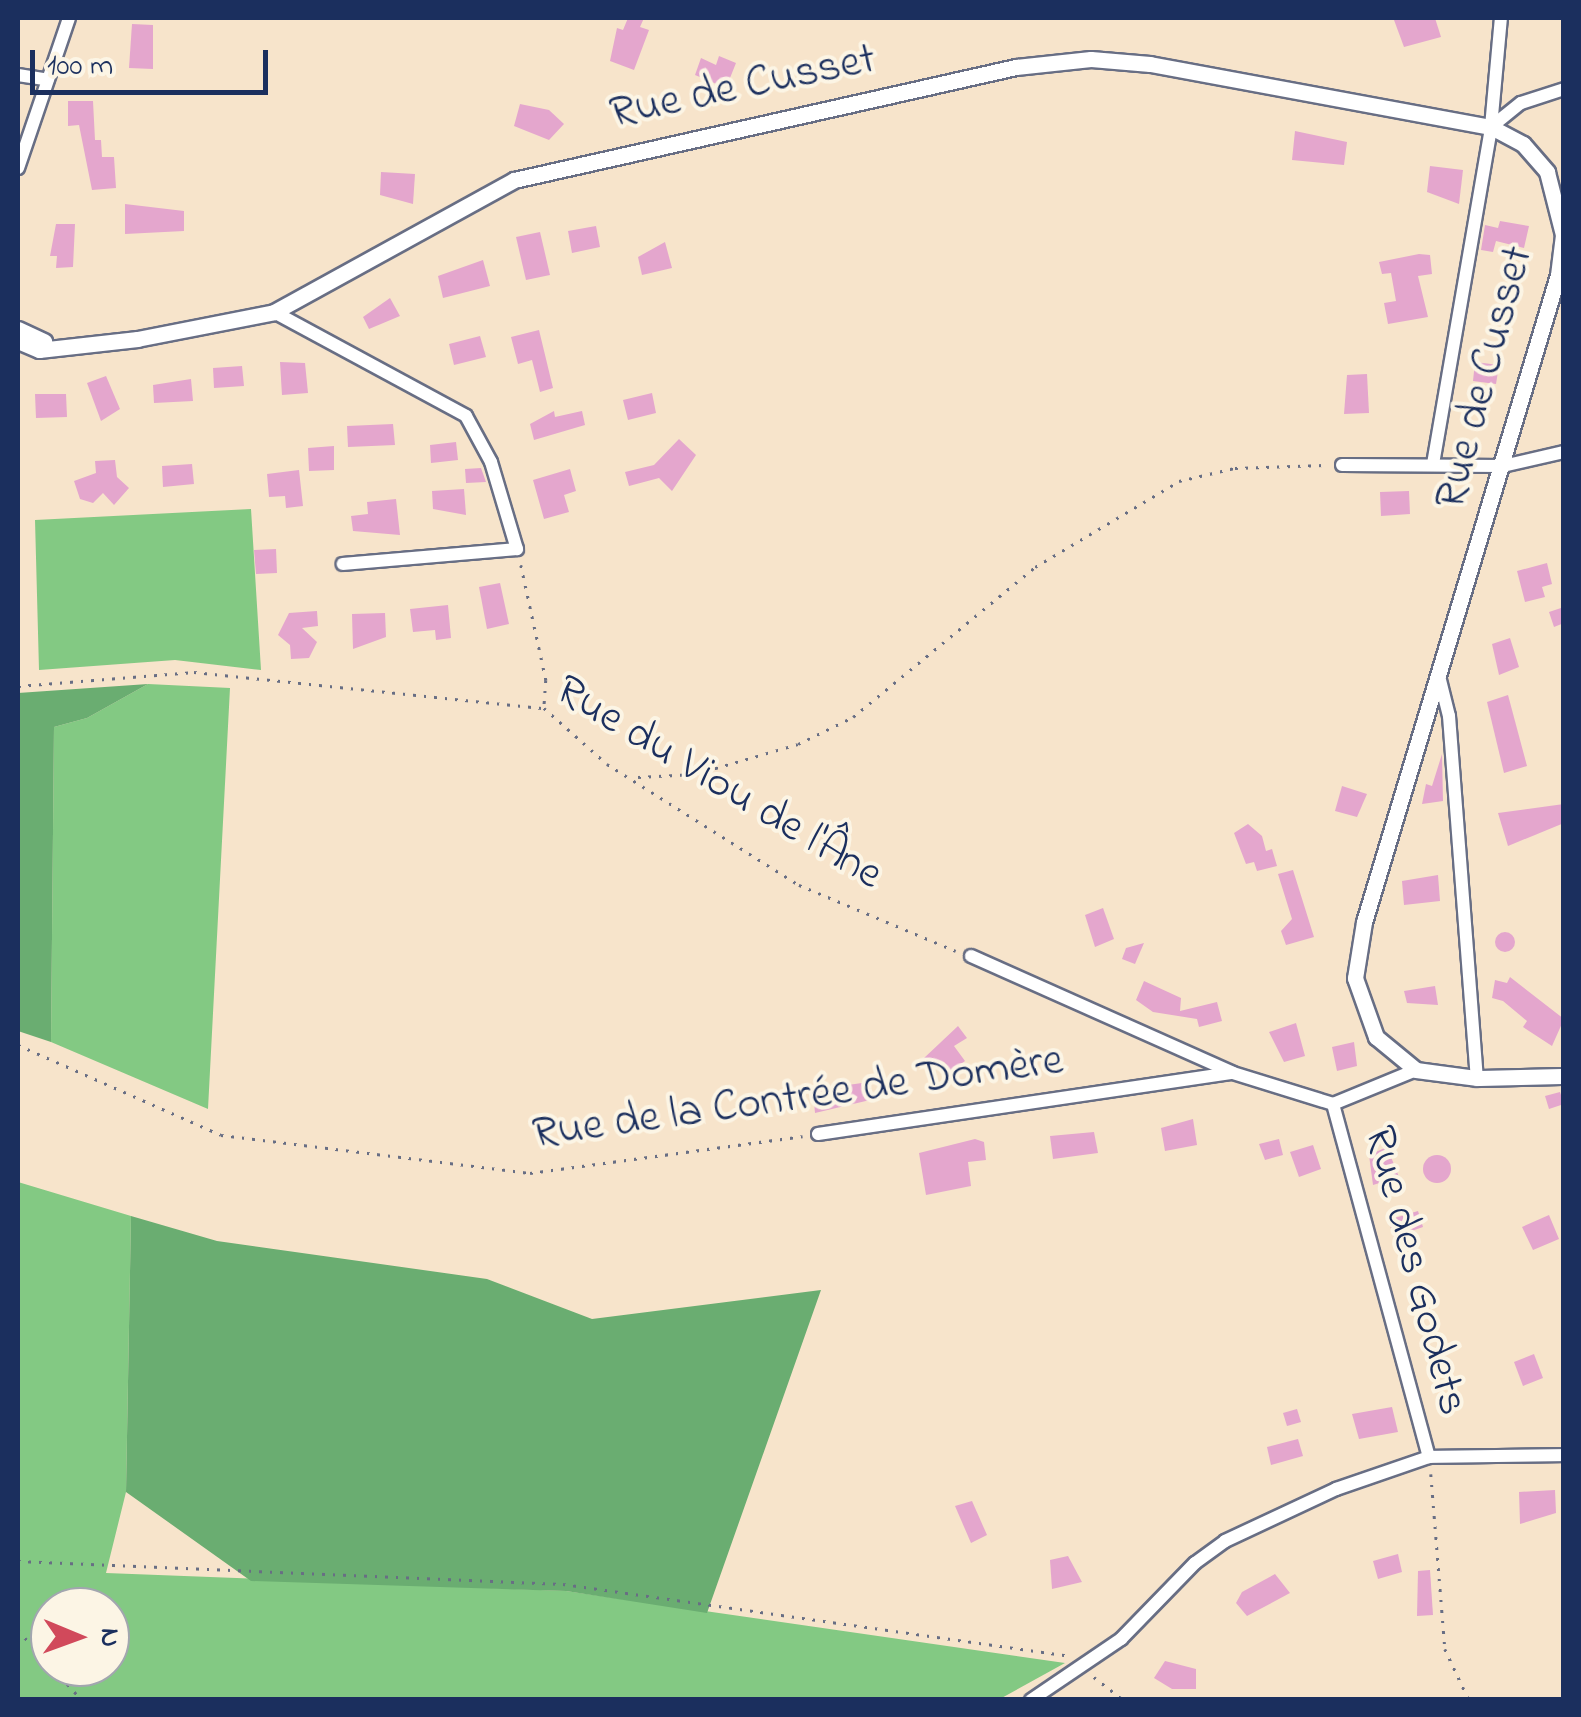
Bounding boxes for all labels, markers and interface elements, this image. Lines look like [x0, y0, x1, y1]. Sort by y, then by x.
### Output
scale bar [35, 30, 272, 92]
street label: Rue de Cusset [605, 34, 881, 142]
text: 100 m [47, 45, 113, 89]
street label: Rue de Cusset [1425, 241, 1547, 515]
street label: Rue du Viou de l'Âne [544, 665, 892, 903]
street label: Rue de la Contrée de Domère [529, 1035, 1067, 1163]
street label: Rue des Godets [1350, 1121, 1478, 1421]
north arrow [30, 1587, 130, 1687]
text: N [88, 1628, 129, 1647]

